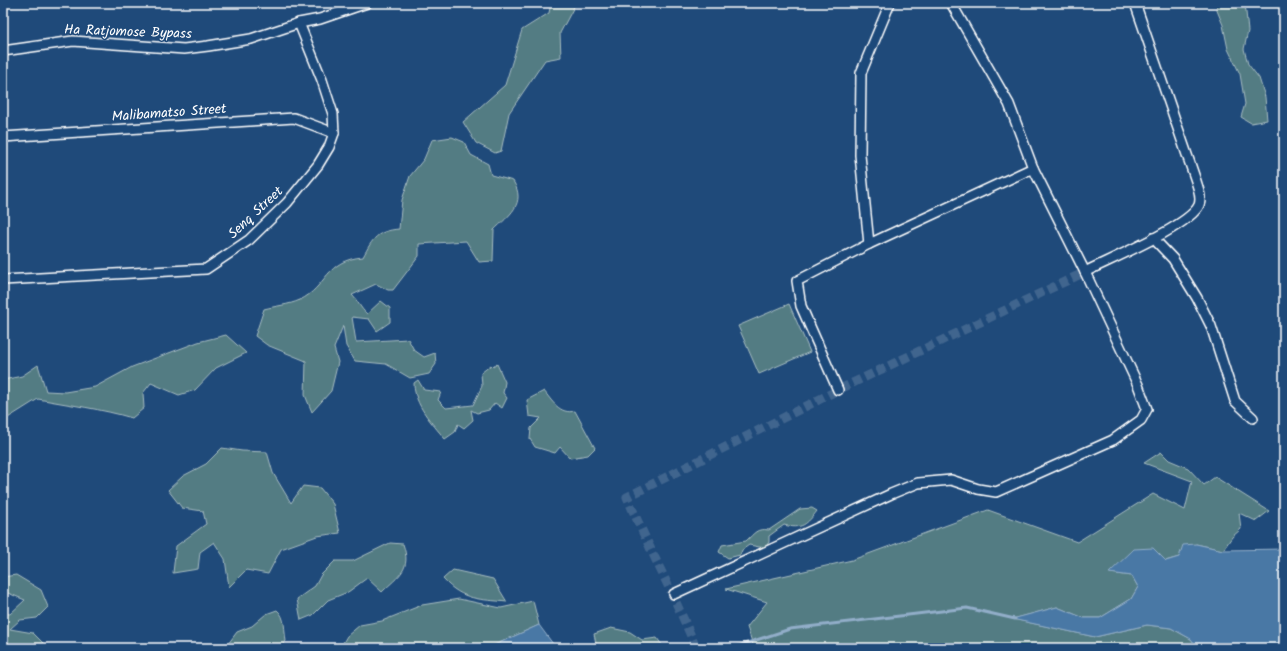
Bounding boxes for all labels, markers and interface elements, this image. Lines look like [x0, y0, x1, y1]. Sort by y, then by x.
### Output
street label: Ha Ratjomose Bypass [64, 19, 192, 45]
street label: Malibamatso Street [111, 98, 228, 128]
street label: Senq Street [223, 181, 289, 244]

